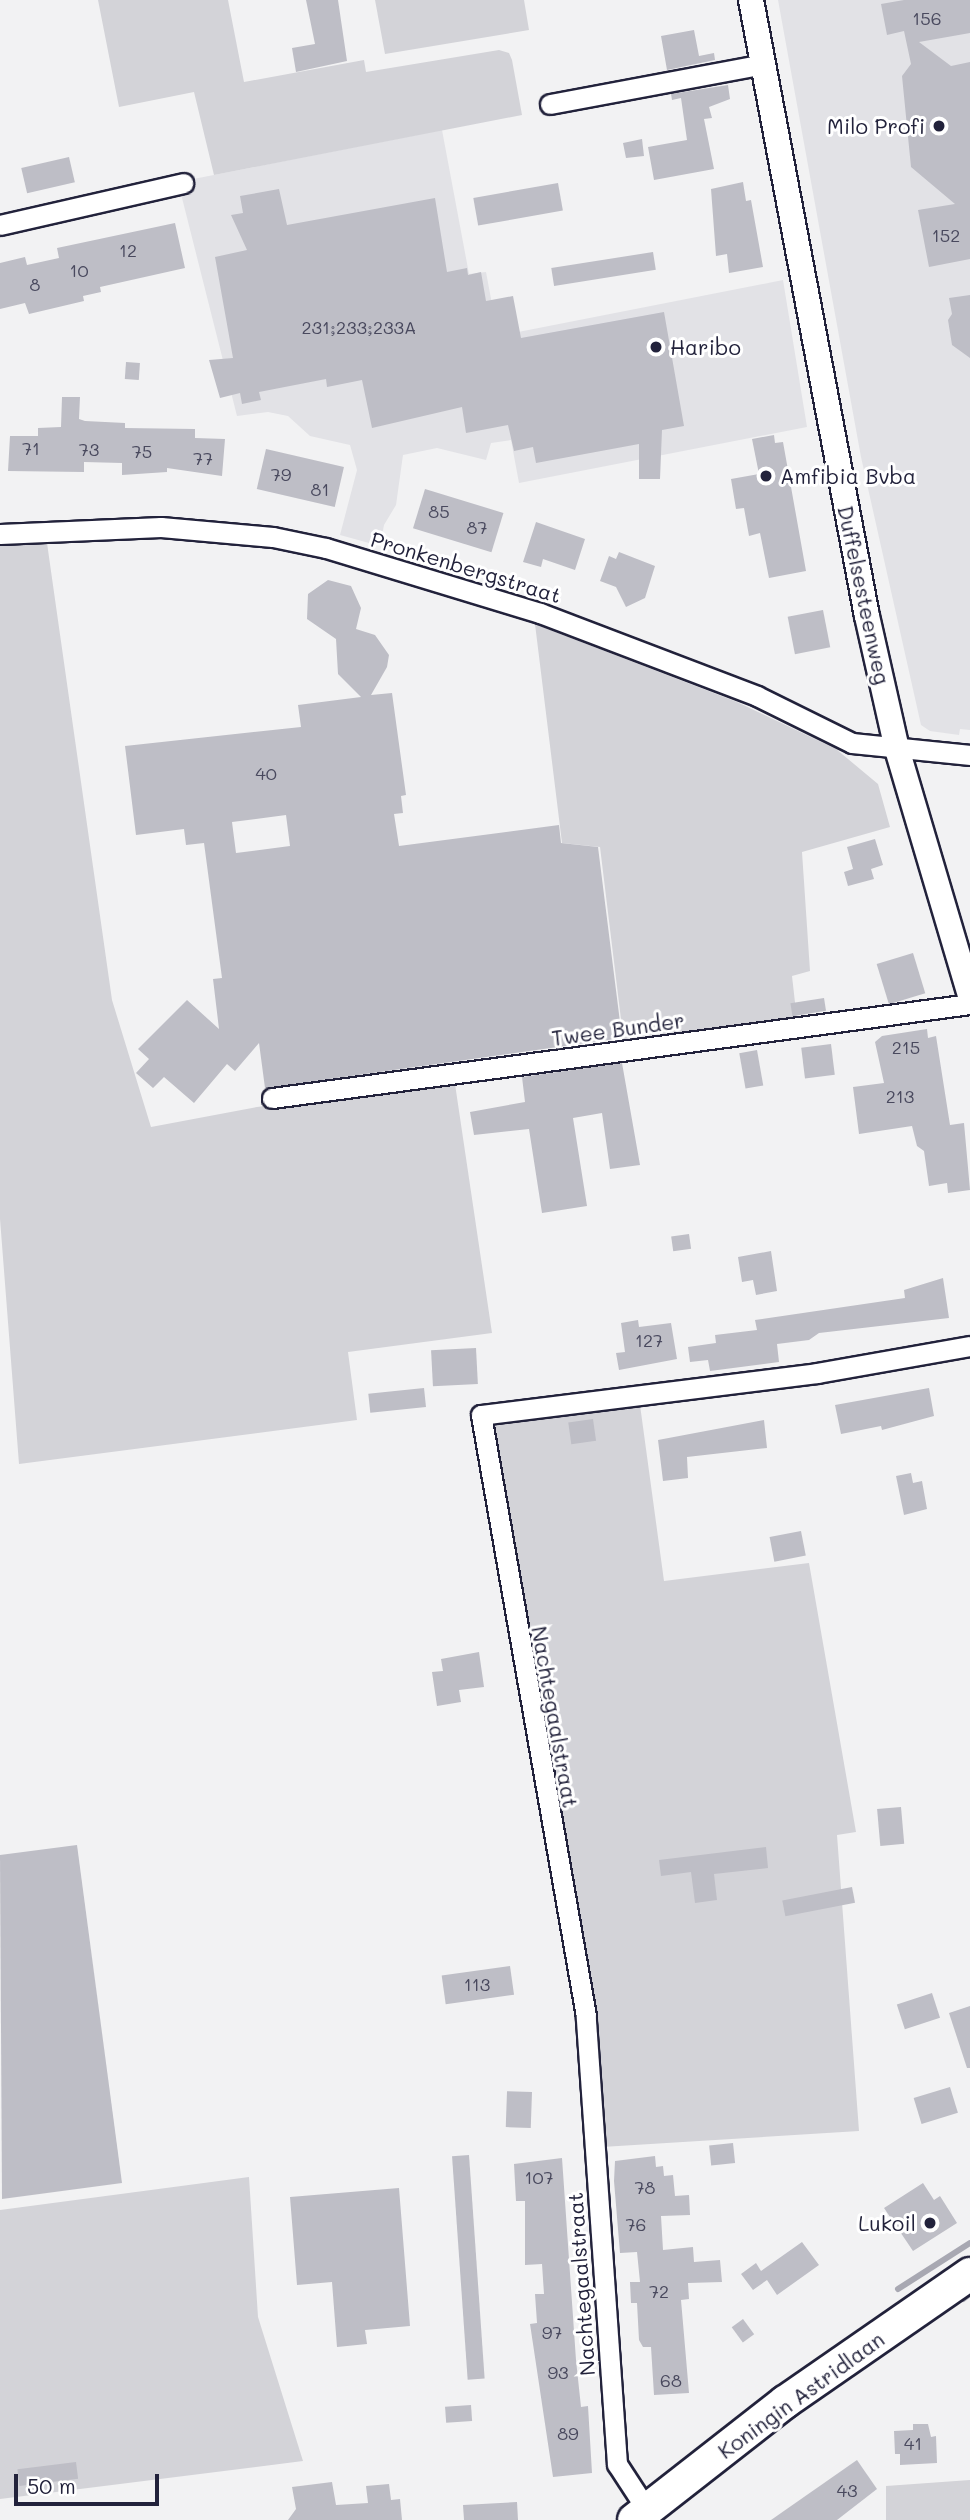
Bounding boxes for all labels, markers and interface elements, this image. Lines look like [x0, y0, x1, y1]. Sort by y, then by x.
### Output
house number: 156 [912, 7, 942, 29]
place label: Milo Profi [827, 113, 925, 139]
marker: Milo Profi [931, 118, 947, 134]
house number: 152 [932, 224, 960, 246]
house number: 12 [119, 239, 137, 261]
house number: 10 [69, 259, 89, 281]
house number: 8 [30, 273, 40, 295]
house number: 231;233;233A [301, 316, 417, 338]
place label: Haribo [670, 334, 741, 360]
marker: Haribo [648, 339, 664, 355]
house number: 71 [22, 437, 40, 459]
house number: 73 [79, 438, 99, 460]
house number: 75 [132, 440, 152, 462]
house number: 77 [193, 447, 213, 469]
house number: 79 [271, 463, 291, 485]
place label: Amfibia Bvba [780, 463, 916, 489]
marker: Amfibia Bvba [758, 468, 774, 484]
house number: 81 [311, 478, 329, 500]
house number: 85 [428, 500, 450, 522]
street label: Duffelsesteenweg [833, 503, 895, 687]
house number: 87 [467, 516, 487, 538]
street label: Pronkenbergstraat [368, 526, 564, 608]
house number: 40 [255, 762, 277, 784]
street label: Twee Bunder [550, 1007, 686, 1051]
house number: 215 [892, 1036, 920, 1058]
house number: 213 [886, 1085, 914, 1107]
house number: 127 [635, 1329, 663, 1351]
street label: Nachtegaalstraat [527, 1624, 583, 1810]
house number: 113 [464, 1973, 490, 1995]
house number: 107 [524, 2166, 554, 2188]
house number: 78 [635, 2176, 655, 2198]
street label: Nachtegaalstraat [562, 2191, 600, 2377]
place label: Lukoil [858, 2210, 916, 2236]
house number: 76 [626, 2213, 646, 2235]
marker: Lukoil [922, 2215, 938, 2231]
house number: 72 [649, 2280, 669, 2302]
house number: 97 [542, 2321, 562, 2343]
street label: Koningin Astridlaan [713, 2326, 889, 2464]
house number: 93 [547, 2361, 569, 2383]
house number: 68 [660, 2369, 682, 2391]
house number: 89 [557, 2422, 579, 2444]
house number: 41 [904, 2432, 922, 2454]
scale bar [18, 2460, 163, 2504]
text: 50 m [27, 2472, 76, 2499]
house number: 43 [836, 2479, 858, 2501]

